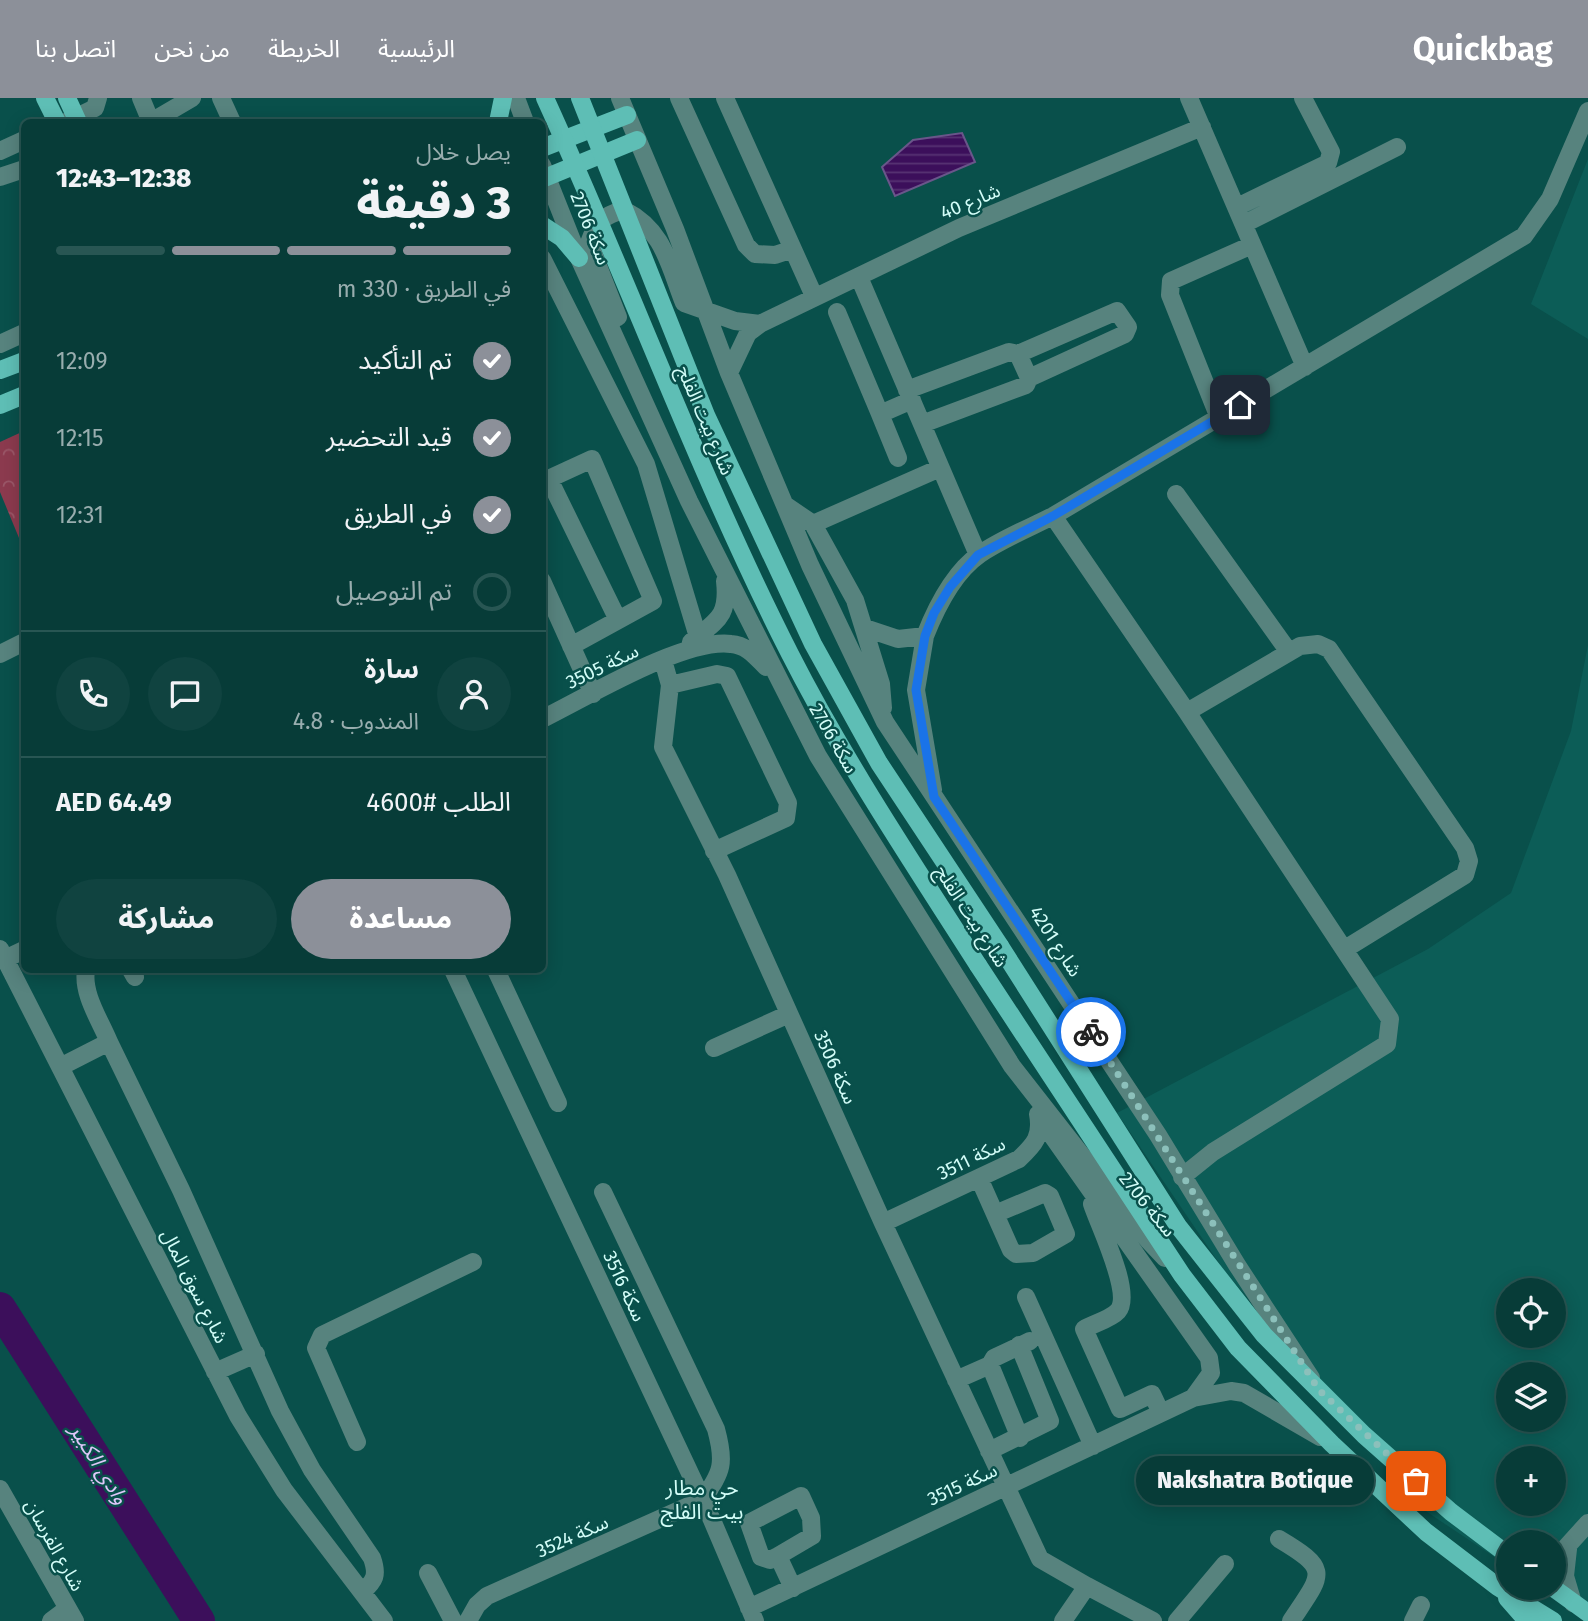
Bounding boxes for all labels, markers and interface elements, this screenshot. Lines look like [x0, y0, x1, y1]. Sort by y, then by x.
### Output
text: Quickbag [1413, 29, 1553, 69]
text: اتصل بنا [35, 35, 116, 63]
text: من نحن [154, 35, 230, 63]
text: الخريطة [268, 35, 340, 63]
text: الرئيسية [378, 35, 455, 63]
text: يصل خلال [416, 138, 511, 166]
text: 12:38–12:43 [56, 163, 191, 194]
text: 3 دقيقة [356, 175, 511, 230]
street label: 40 شارع [937, 179, 1004, 226]
street label: سكة 2706 [565, 188, 616, 268]
text: في الطريق · 330 m [337, 275, 511, 303]
icon: check [473, 342, 511, 380]
text: تم التأكيد [358, 345, 452, 376]
text: 12:09 [56, 347, 108, 375]
street label: شارع بيت الفلج [669, 362, 739, 480]
pin [1210, 375, 1270, 435]
icon: home [1221, 386, 1259, 424]
icon: check [473, 419, 511, 457]
text: قيد التحضير [326, 422, 452, 453]
text: 12:15 [56, 424, 103, 452]
icon: check [473, 496, 511, 534]
text: في الطريق [345, 499, 452, 530]
text: 12:31 [56, 501, 104, 529]
text: تم التوصيل [336, 576, 452, 607]
street label: سكة 3505 [562, 639, 642, 694]
text: سارة [364, 654, 419, 685]
button: phone [56, 657, 130, 731]
button: chat [148, 657, 222, 731]
button: person [437, 657, 511, 731]
street label: سكة 2706 [804, 699, 863, 777]
text: المندوب · 4.8 [293, 707, 419, 735]
text: AED 64.49 [56, 787, 172, 818]
text: الطلب #4600 [366, 787, 511, 818]
street label: شارع بيت الفلج [928, 861, 1013, 973]
button: مشاركة [56, 879, 277, 959]
button: مساعدة [291, 879, 511, 959]
street label: شارع 4201 [1023, 902, 1087, 982]
courier [1056, 997, 1126, 1067]
icon: bike [1072, 1013, 1110, 1051]
street label: سكة 3506 [809, 1027, 862, 1108]
street label: سكة 3511 [933, 1132, 1009, 1185]
street label: سكة 2706 [1114, 1167, 1181, 1241]
street label: شارع سوق المال [154, 1225, 233, 1348]
street label: سكة 3516 [598, 1247, 651, 1325]
map controls [1496, 1278, 1566, 1600]
button: locate [1496, 1278, 1566, 1348]
button: layers [1496, 1362, 1566, 1432]
water label: وادي الكبير [61, 1417, 134, 1511]
button: + [1496, 1446, 1566, 1516]
pin [1386, 1451, 1446, 1511]
callout: Nakshatra Botique [1136, 1456, 1374, 1506]
street label: سكة 3515 [924, 1458, 1001, 1511]
icon: bag [1397, 1462, 1435, 1500]
text: Nakshatra Botique [1157, 1466, 1353, 1494]
district label: حي مطار بيت الفلج [661, 1475, 743, 1527]
street label: شارع الفرسان [18, 1495, 89, 1596]
street label: سكة 3524 [533, 1510, 612, 1563]
button: − [1496, 1530, 1566, 1600]

